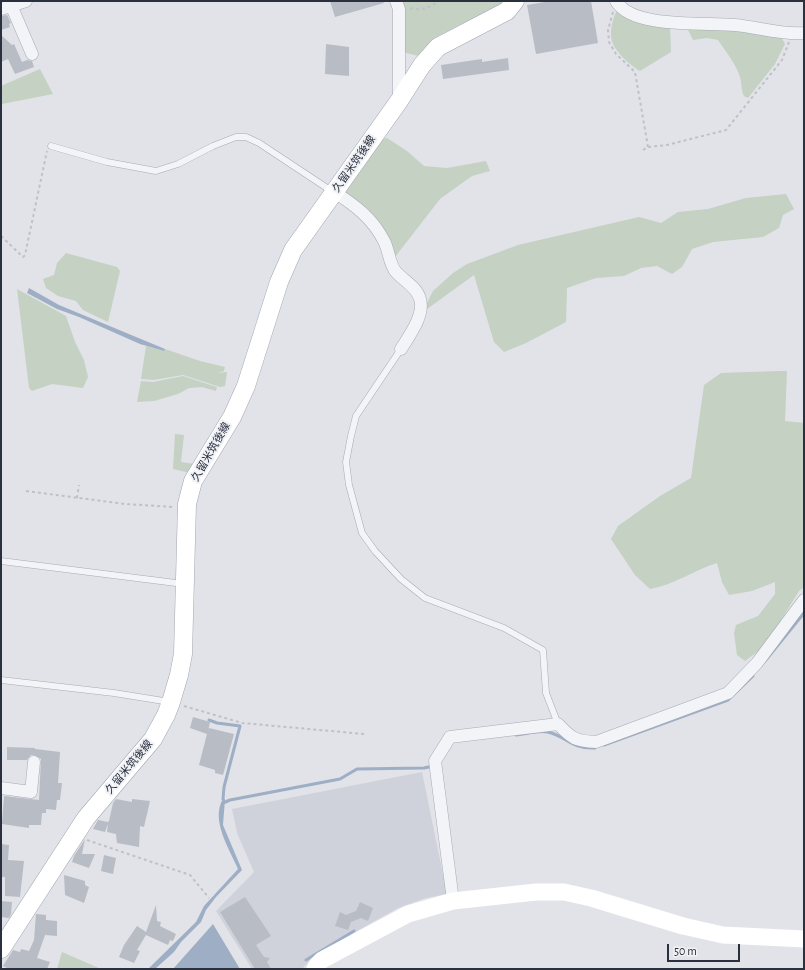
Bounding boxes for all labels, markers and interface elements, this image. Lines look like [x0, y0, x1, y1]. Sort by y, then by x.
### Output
street label: 久留米筑後線 [330, 133, 378, 195]
street label: 久留米筑後線 [189, 420, 233, 484]
street label: 久留米筑後線 [103, 737, 155, 797]
scale bar [669, 936, 742, 962]
text: 50 m [674, 945, 697, 957]

